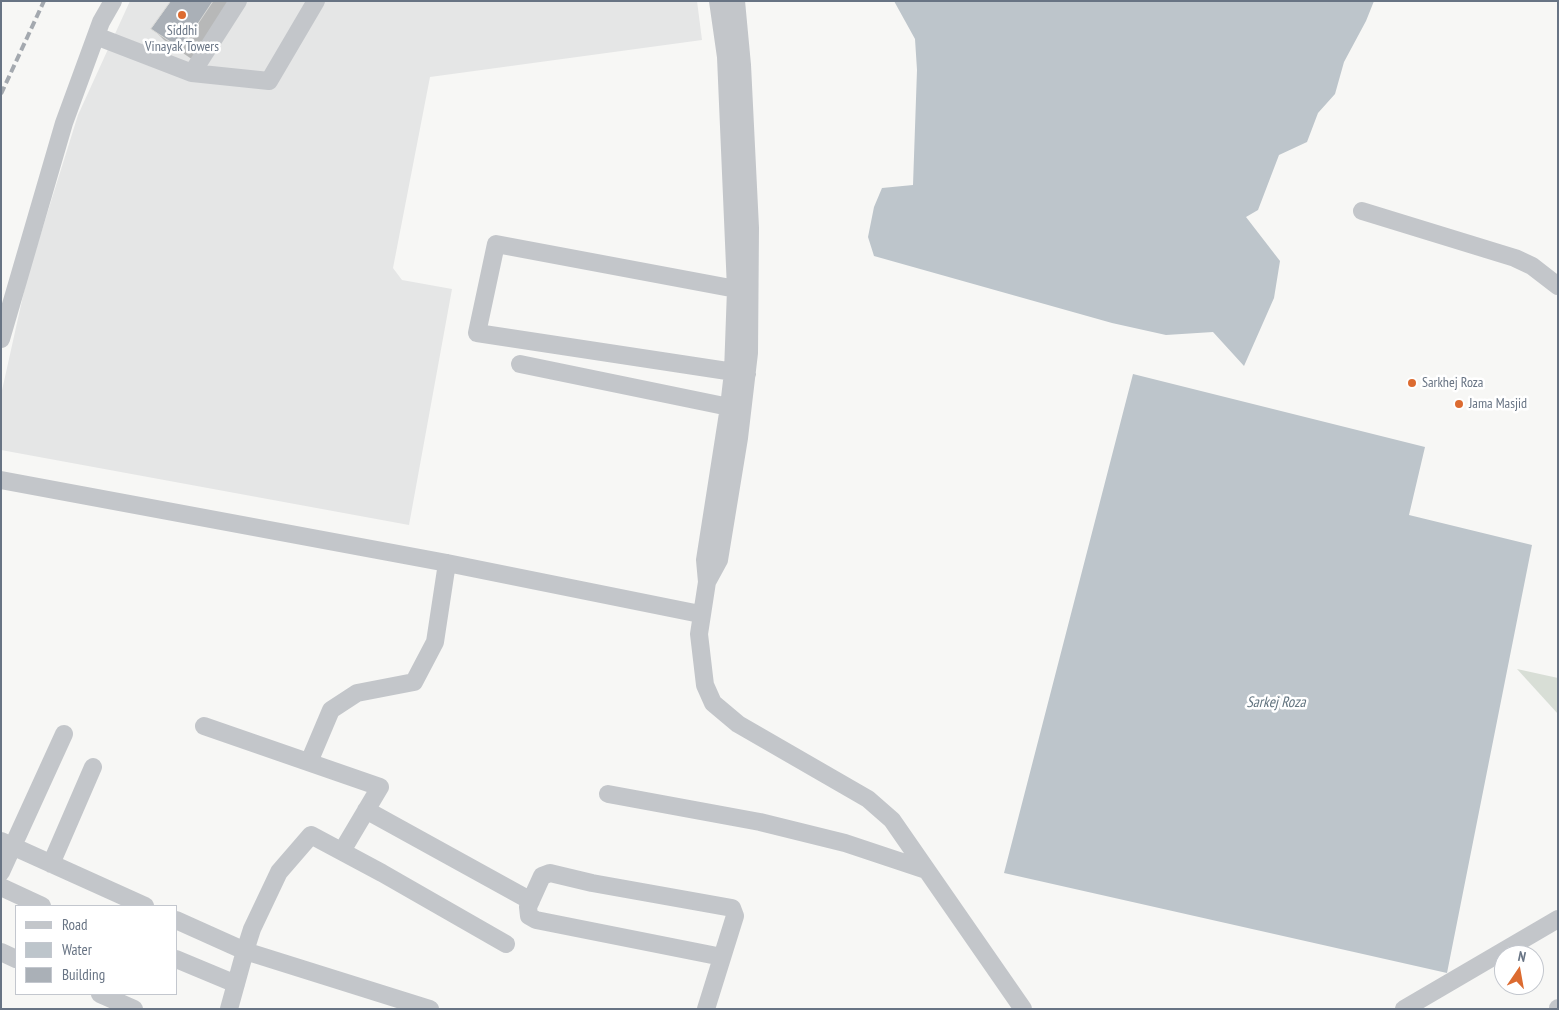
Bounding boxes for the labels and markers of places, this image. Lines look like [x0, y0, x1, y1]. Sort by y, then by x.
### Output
marker: Siddhi Vinayak Towers [176, 9, 188, 21]
place label: Siddhi Vinayak Towers [145, 23, 219, 56]
place label: Sarkhej Roza [1422, 375, 1483, 391]
marker: Sarkhej Roza [1406, 377, 1418, 389]
place label: Jama Masjid [1469, 396, 1527, 412]
marker: Jama Masjid [1453, 398, 1465, 410]

